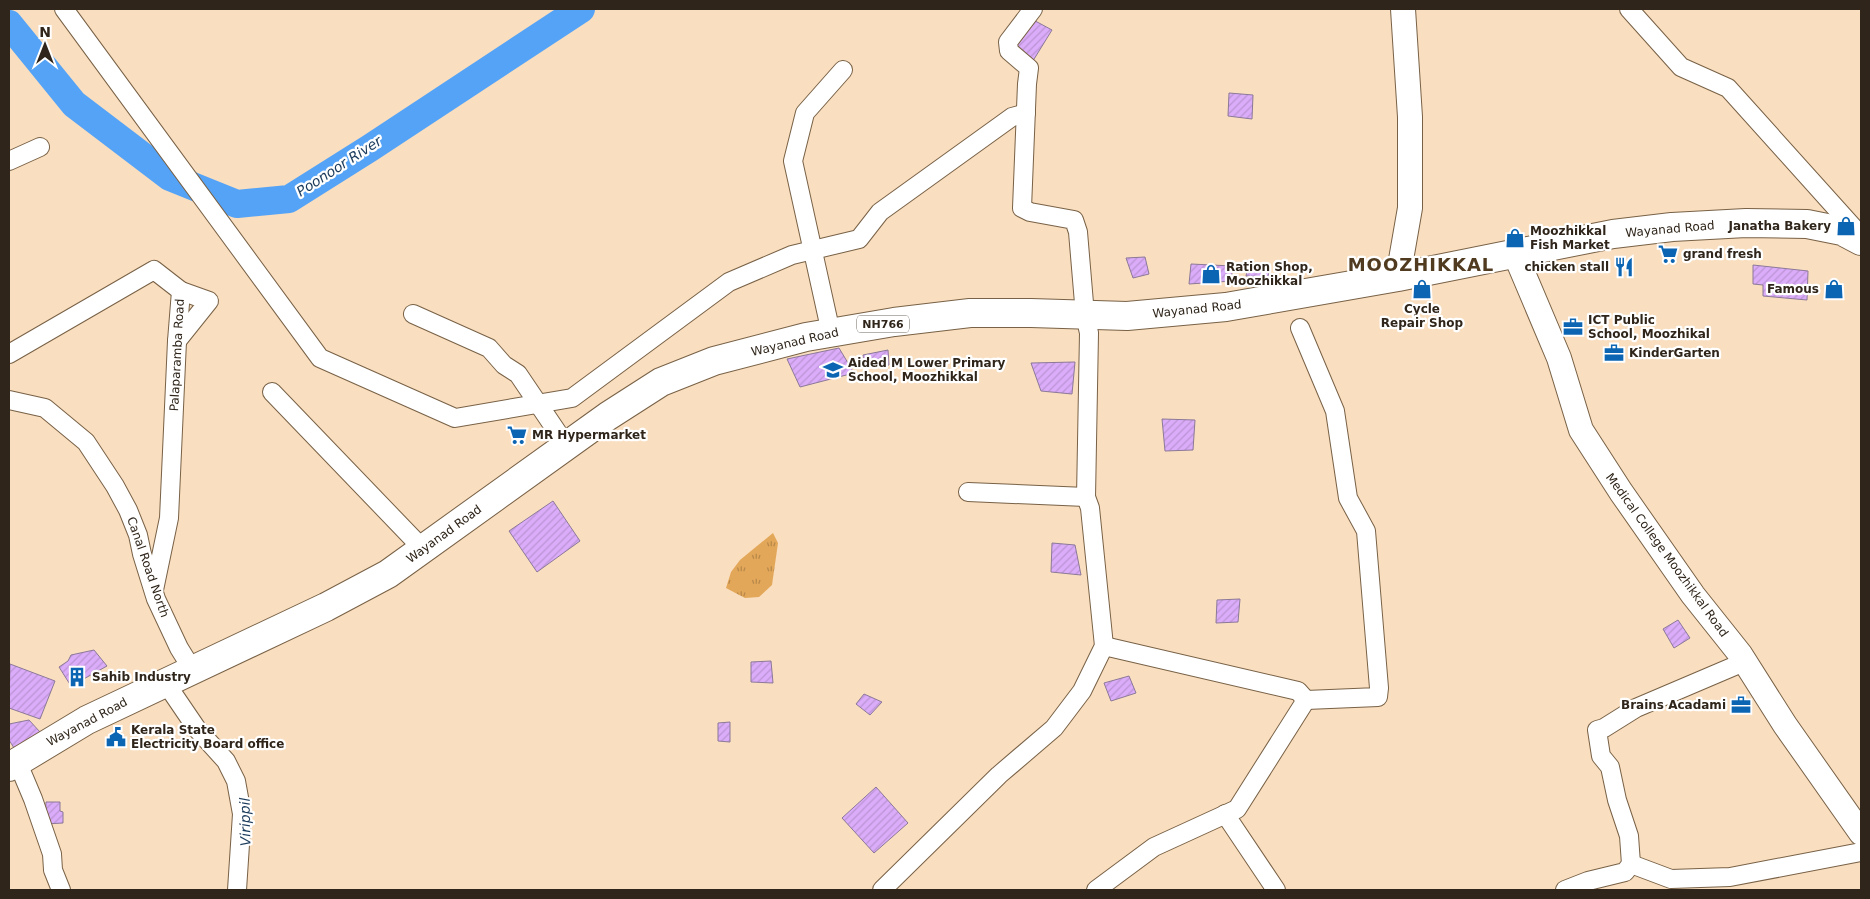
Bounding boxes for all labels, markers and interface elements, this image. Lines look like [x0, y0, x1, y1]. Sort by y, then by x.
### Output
north arrow [20, 20, 70, 70]
text: N [39, 24, 51, 40]
water label: Poonoor River [294, 132, 386, 199]
shop icon: Janatha Bakery [1835, 215, 1857, 237]
street label: Wayanad Road [1625, 218, 1715, 240]
place label: Janatha Bakery [1727, 219, 1831, 233]
place label: Moozhikkal Fish Market [1530, 224, 1610, 252]
shop icon: Moozhikkal Fish Market [1504, 227, 1526, 249]
supermarket icon: grand fresh [1657, 243, 1679, 265]
place label: grand fresh [1683, 247, 1762, 261]
district label: MOOZHIKKAL [1348, 254, 1494, 275]
restaurant icon: chicken stall [1613, 256, 1635, 278]
place label: Ration Shop, Moozhikkal [1226, 260, 1313, 288]
place label: chicken stall [1524, 260, 1609, 274]
shop icon: Ration Shop, Moozhikkal [1200, 263, 1222, 285]
shop icon: Cycle Repair Shop [1411, 278, 1433, 300]
shop icon: Famous [1823, 278, 1845, 300]
place label: Famous [1767, 282, 1819, 296]
street label: Wayanad Road [1152, 297, 1242, 321]
street label: Palaparamba Road [167, 298, 187, 412]
place label: Cycle Repair Shop [1381, 302, 1464, 330]
place label: ICT Public School, Moozhikal [1588, 313, 1710, 341]
road number: NH766 [857, 316, 909, 332]
office icon: ICT Public School, Moozhikal [1562, 316, 1584, 338]
street label: Wayanad Road [750, 325, 840, 359]
office icon: KinderGarten [1603, 342, 1625, 364]
place label: KinderGarten [1629, 346, 1720, 360]
place label: Aided M Lower Primary School, Moozhikkal [848, 356, 1006, 384]
school or university icon: Aided M Lower Primary School, Moozhikkal [822, 359, 844, 381]
supermarket icon: MR Hypermarket [506, 424, 528, 446]
place label: MR Hypermarket [532, 428, 646, 442]
street label: Medical College Moozhikkal Road [1603, 470, 1731, 640]
street label: Wayanad Road [404, 502, 484, 566]
street label: Canal Road North [124, 515, 172, 619]
building icon: Sahib Industry [66, 666, 88, 688]
place label: Sahib Industry [92, 670, 191, 684]
office icon: Brains Acadami [1730, 694, 1752, 716]
street label: Wayanad Road [44, 695, 130, 749]
place label: Brains Acadami [1621, 698, 1726, 712]
place label: Kerala State Electricity Board office [131, 723, 284, 751]
public building icon: Kerala State Electricity Board office [105, 726, 127, 748]
water label: Virippil [237, 797, 253, 846]

